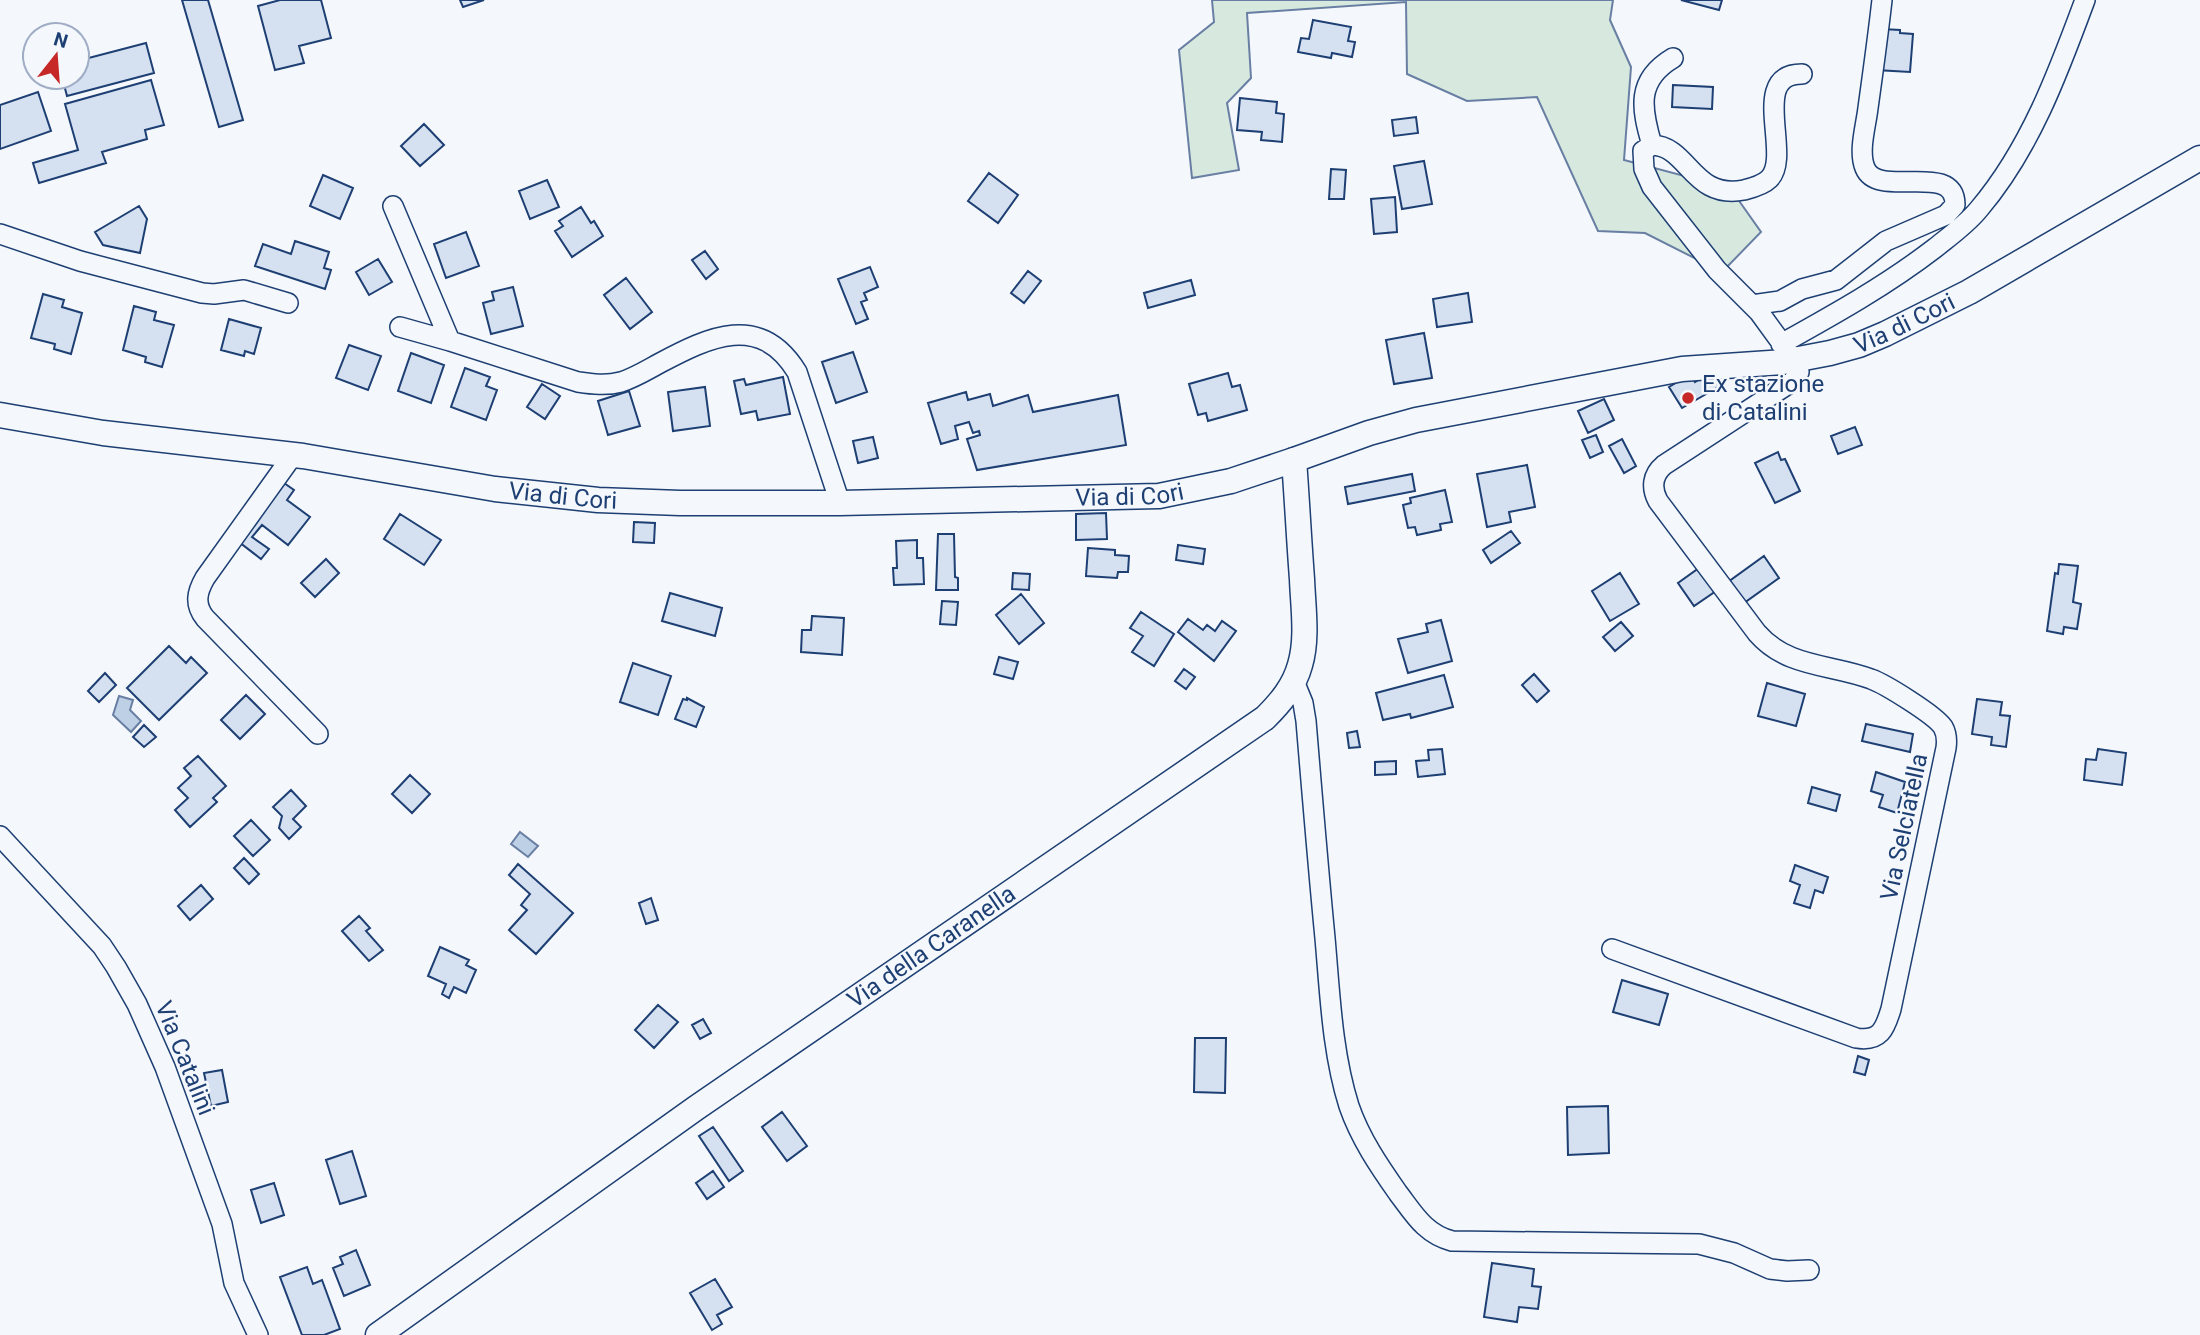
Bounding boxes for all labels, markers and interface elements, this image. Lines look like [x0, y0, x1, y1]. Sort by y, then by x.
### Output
north arrow [21, 21, 91, 91]
text: N [51, 27, 71, 53]
street label: Via di Cori [1850, 287, 1959, 360]
place label: Ex stazione di Catalini [1702, 370, 1824, 426]
marker: Ex stazione di Catalini [1680, 390, 1696, 406]
street label: Via di Cori [507, 477, 618, 515]
street label: Via di Cori [1075, 477, 1186, 512]
street label: Via Selciatella [1875, 751, 1933, 903]
street label: Via della Caranella [842, 879, 1021, 1014]
street label: Via Catalini [149, 997, 221, 1119]

